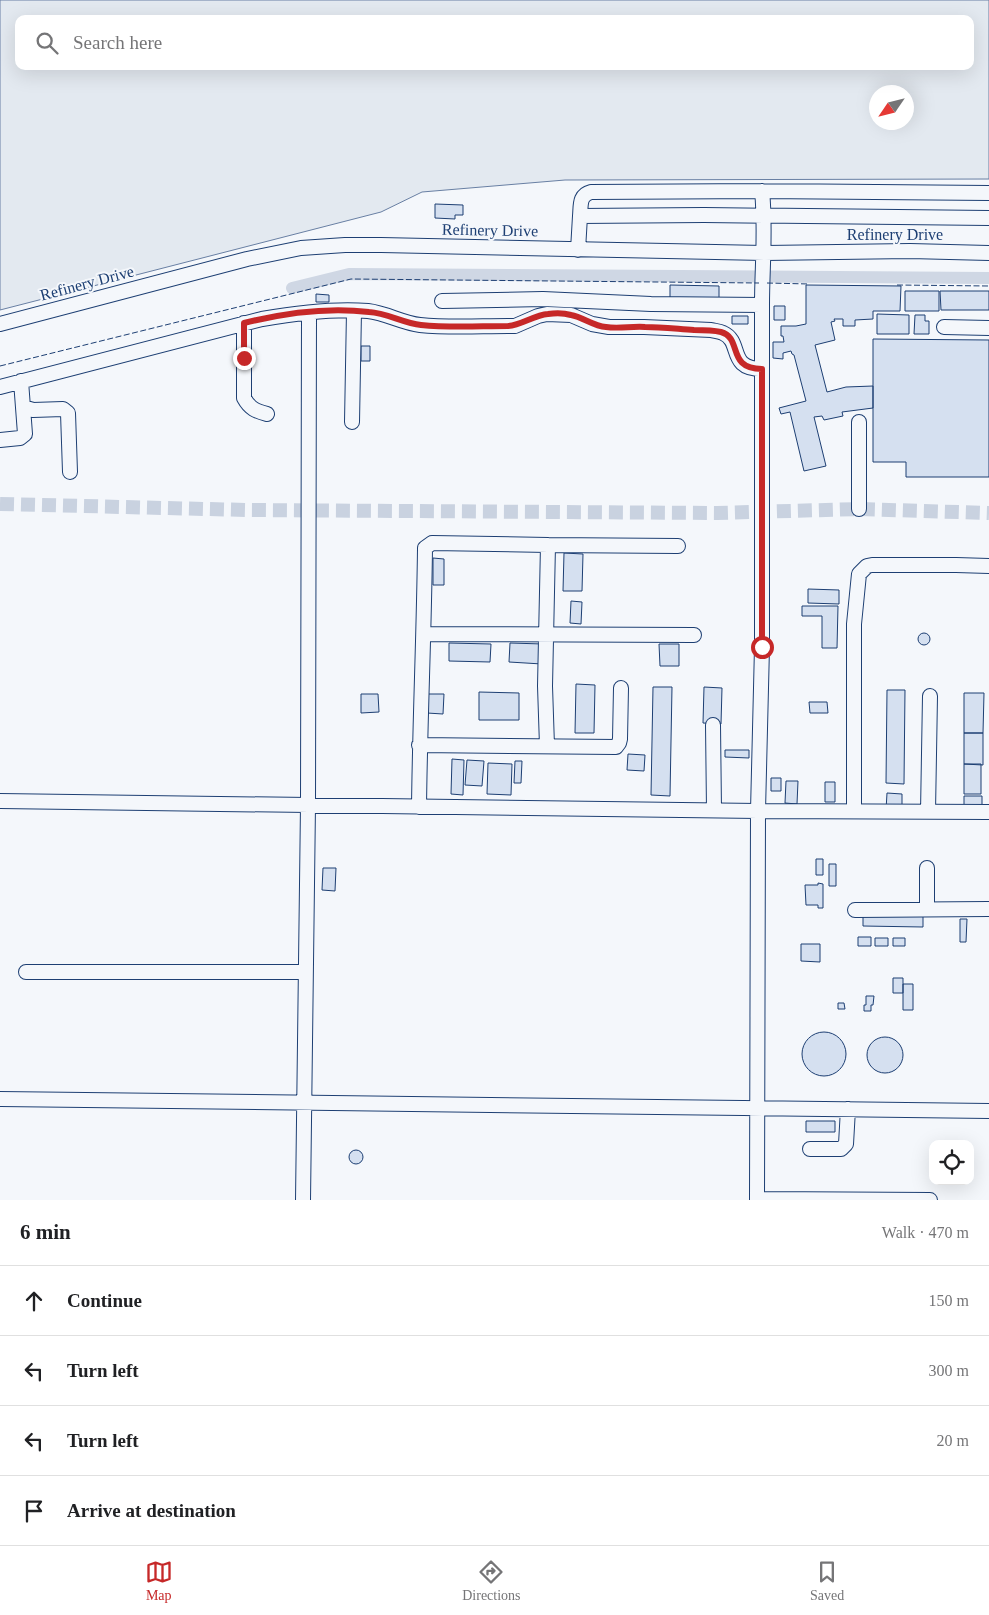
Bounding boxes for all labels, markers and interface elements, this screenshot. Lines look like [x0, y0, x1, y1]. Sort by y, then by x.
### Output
search box [15, 15, 974, 70]
icon: search [33, 29, 61, 57]
text: Search here [73, 32, 162, 53]
north arrow [869, 85, 914, 130]
street label: Refinery Drive [442, 221, 538, 240]
street label: Refinery Drive [847, 226, 943, 244]
street label: Refinery Drive [38, 262, 136, 305]
route end [233, 347, 256, 370]
route start [751, 636, 774, 659]
map controls [929, 1140, 974, 1185]
button: locate [929, 1140, 974, 1185]
text: 6 min [20, 1220, 71, 1244]
text: Walk · 470 m [882, 1224, 969, 1241]
icon: ahead [20, 1287, 48, 1315]
text: Continue [67, 1290, 142, 1311]
text: 150 m [929, 1292, 969, 1309]
icon: left [20, 1357, 48, 1385]
text: Turn left [67, 1360, 139, 1381]
text: 300 m [929, 1362, 969, 1379]
icon: left [20, 1427, 48, 1455]
text: Turn left [67, 1430, 139, 1451]
text: 20 m [937, 1432, 969, 1449]
icon: arrive [20, 1497, 48, 1525]
text: Arrive at destination [67, 1500, 236, 1521]
tab: Map [145, 1558, 173, 1604]
tab: Directions [462, 1558, 521, 1604]
tab: Saved [810, 1558, 844, 1604]

